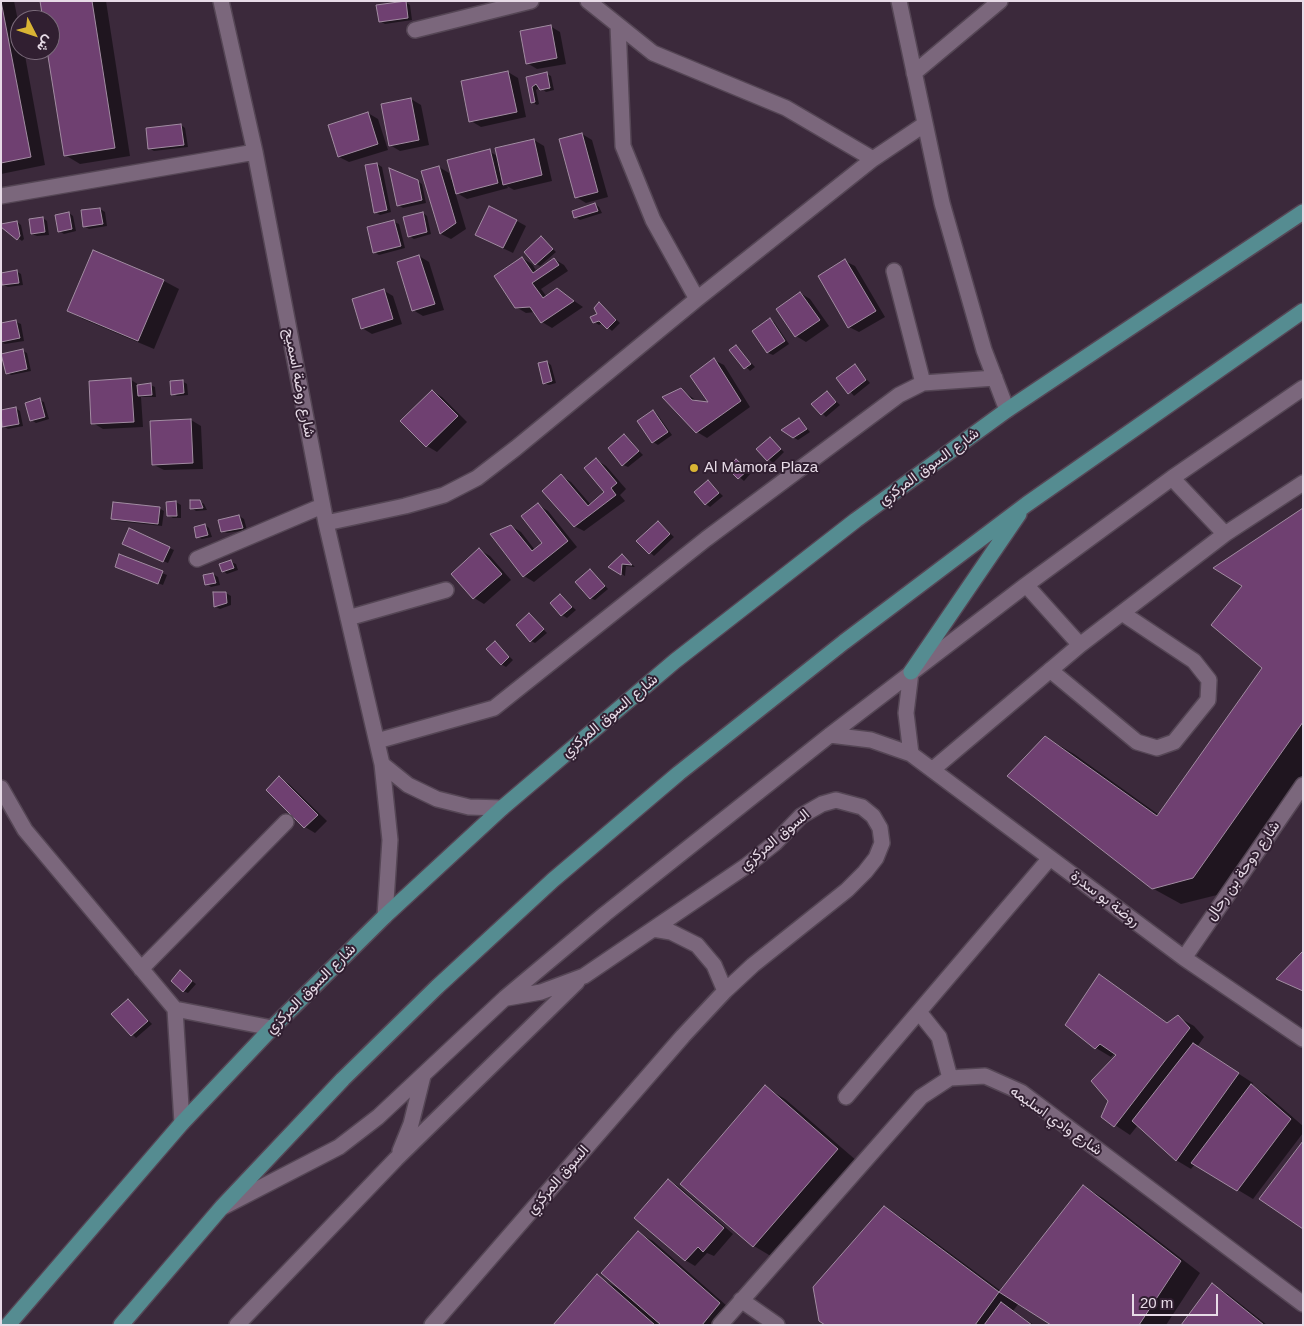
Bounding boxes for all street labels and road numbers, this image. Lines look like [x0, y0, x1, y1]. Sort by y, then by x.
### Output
street label: شارع روضة اسميح [280, 327, 318, 439]
street label: شارع السوق المركزي [875, 424, 983, 510]
street label: شارع السوق المركزي [558, 671, 662, 761]
street label: السوق المركزي [736, 806, 814, 874]
street label: شارع دوحة بن رحال [1202, 818, 1284, 924]
street label: روضة بو سدرة [1067, 867, 1143, 931]
street label: شارع السوق المركزي [262, 940, 360, 1038]
street label: شارع وادي اسليمه [1006, 1083, 1106, 1159]
street label: السوق المركزي [523, 1142, 593, 1218]

